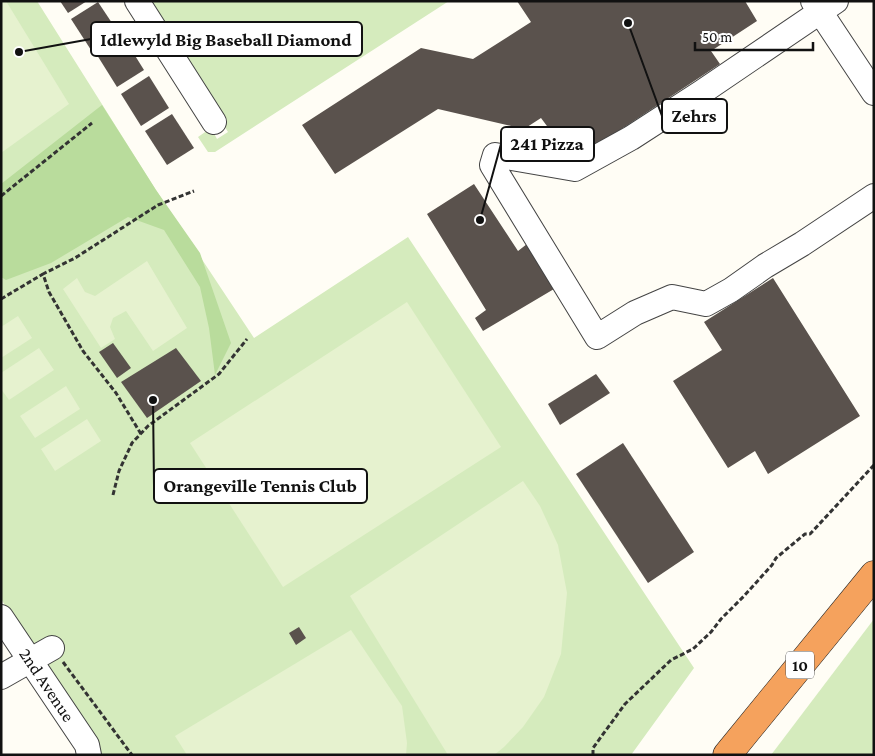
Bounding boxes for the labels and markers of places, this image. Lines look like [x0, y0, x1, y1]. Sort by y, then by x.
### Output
callout: Idlewyld Big Baseball Diamond [91, 22, 362, 56]
callout: Zehrs [662, 99, 727, 133]
callout: 241 Pizza [501, 127, 594, 161]
callout: Orangeville Tennis Club [154, 469, 367, 503]

